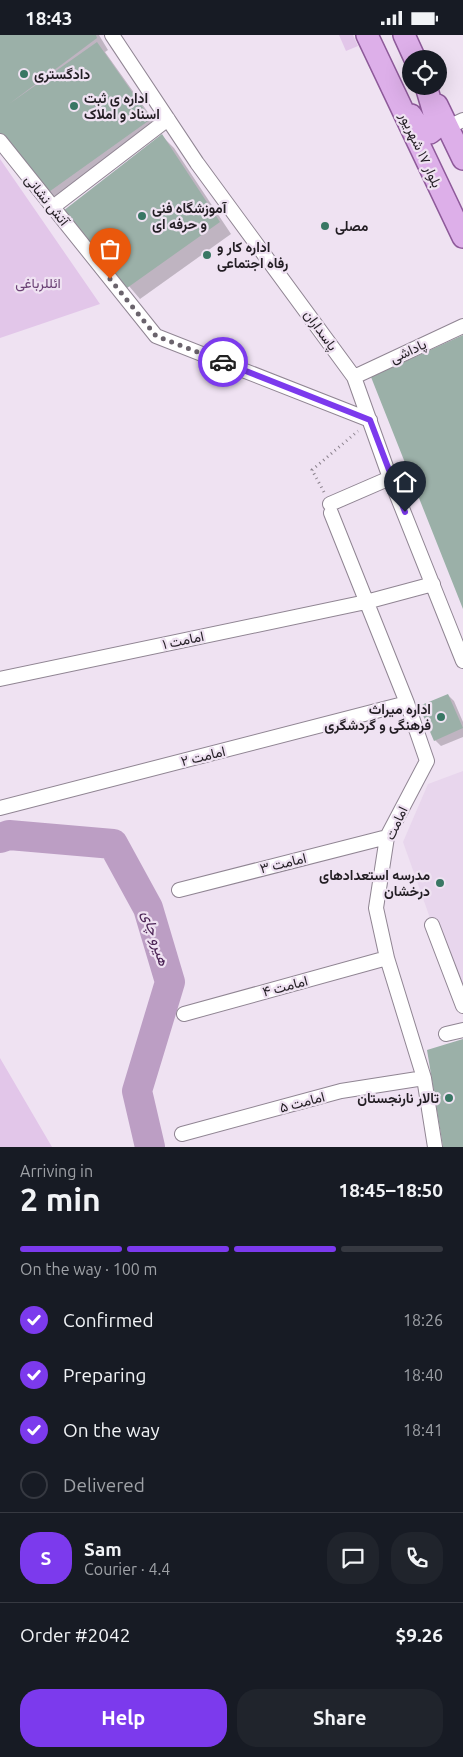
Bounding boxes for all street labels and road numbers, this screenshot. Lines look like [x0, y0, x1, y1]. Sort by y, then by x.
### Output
street label: بلوار ١٧ شهریور [395, 109, 445, 191]
street label: آتش نشانی [21, 171, 74, 231]
street label: پاسداران [299, 307, 341, 355]
street label: پاداشی [387, 336, 429, 368]
street label: امامت ۱ [161, 628, 205, 652]
street label: امامت ۲ [179, 743, 227, 769]
street label: امامت [381, 804, 411, 842]
street label: امامت ۳ [258, 850, 308, 876]
street label: امامت ۴ [261, 972, 309, 1000]
street label: امامت ۵ [278, 1088, 326, 1116]

